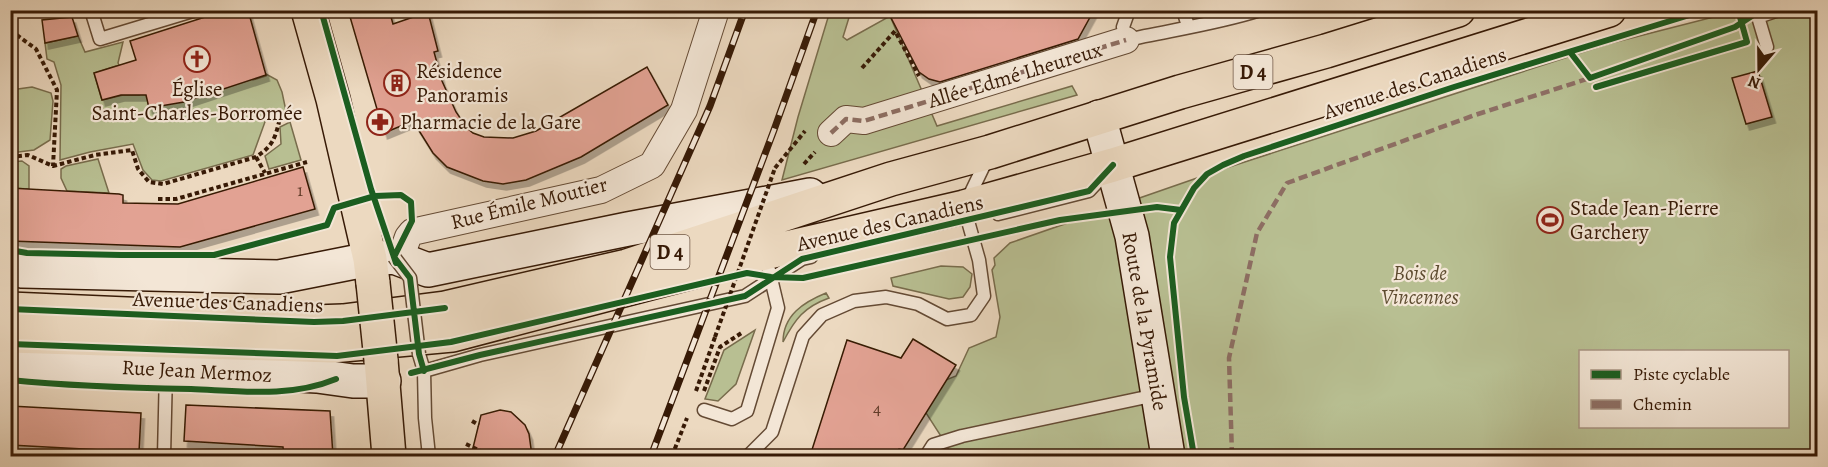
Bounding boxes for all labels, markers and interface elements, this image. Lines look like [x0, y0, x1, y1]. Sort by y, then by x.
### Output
street label: Allée Edmé Lheureux [924, 35, 1105, 115]
north arrow [1729, 39, 1789, 99]
street label: Avenue des Canadiens [1319, 40, 1510, 126]
church icon: Église Saint-Charles-Borromée [182, 44, 212, 74]
road number: D 4 [1234, 55, 1272, 89]
place label: Résidence Panoramis [416, 57, 508, 109]
building icon: Résidence Panoramis [382, 68, 412, 98]
text: N [1745, 70, 1763, 94]
place label: Église Saint-Charles-Borromée [92, 75, 302, 127]
pharmacy icon: Pharmacie de la Gare [365, 107, 395, 137]
place label: Pharmacie de la Gare [400, 108, 581, 136]
street label: Rue Émile Moutier [448, 170, 610, 236]
house number: 1 [297, 178, 303, 202]
street label: Avenue des Canadiens [793, 188, 986, 258]
place label: Stade Jean-Pierre Garchery [1570, 194, 1719, 246]
sports icon: Stade Jean-Pierre Garchery [1535, 205, 1565, 235]
street label: Route de la Pyramide [1115, 229, 1175, 413]
road number: D 4 [650, 235, 690, 269]
park label: Bois de Vincennes [1381, 259, 1459, 311]
street label: Avenue des Canadiens [131, 285, 324, 319]
legend [1579, 350, 1789, 428]
street label: Rue Jean Mermoz [121, 353, 273, 389]
text: Piste cyclable [1633, 362, 1730, 386]
text: Chemin [1633, 392, 1692, 416]
house number: 4 [873, 396, 881, 420]

